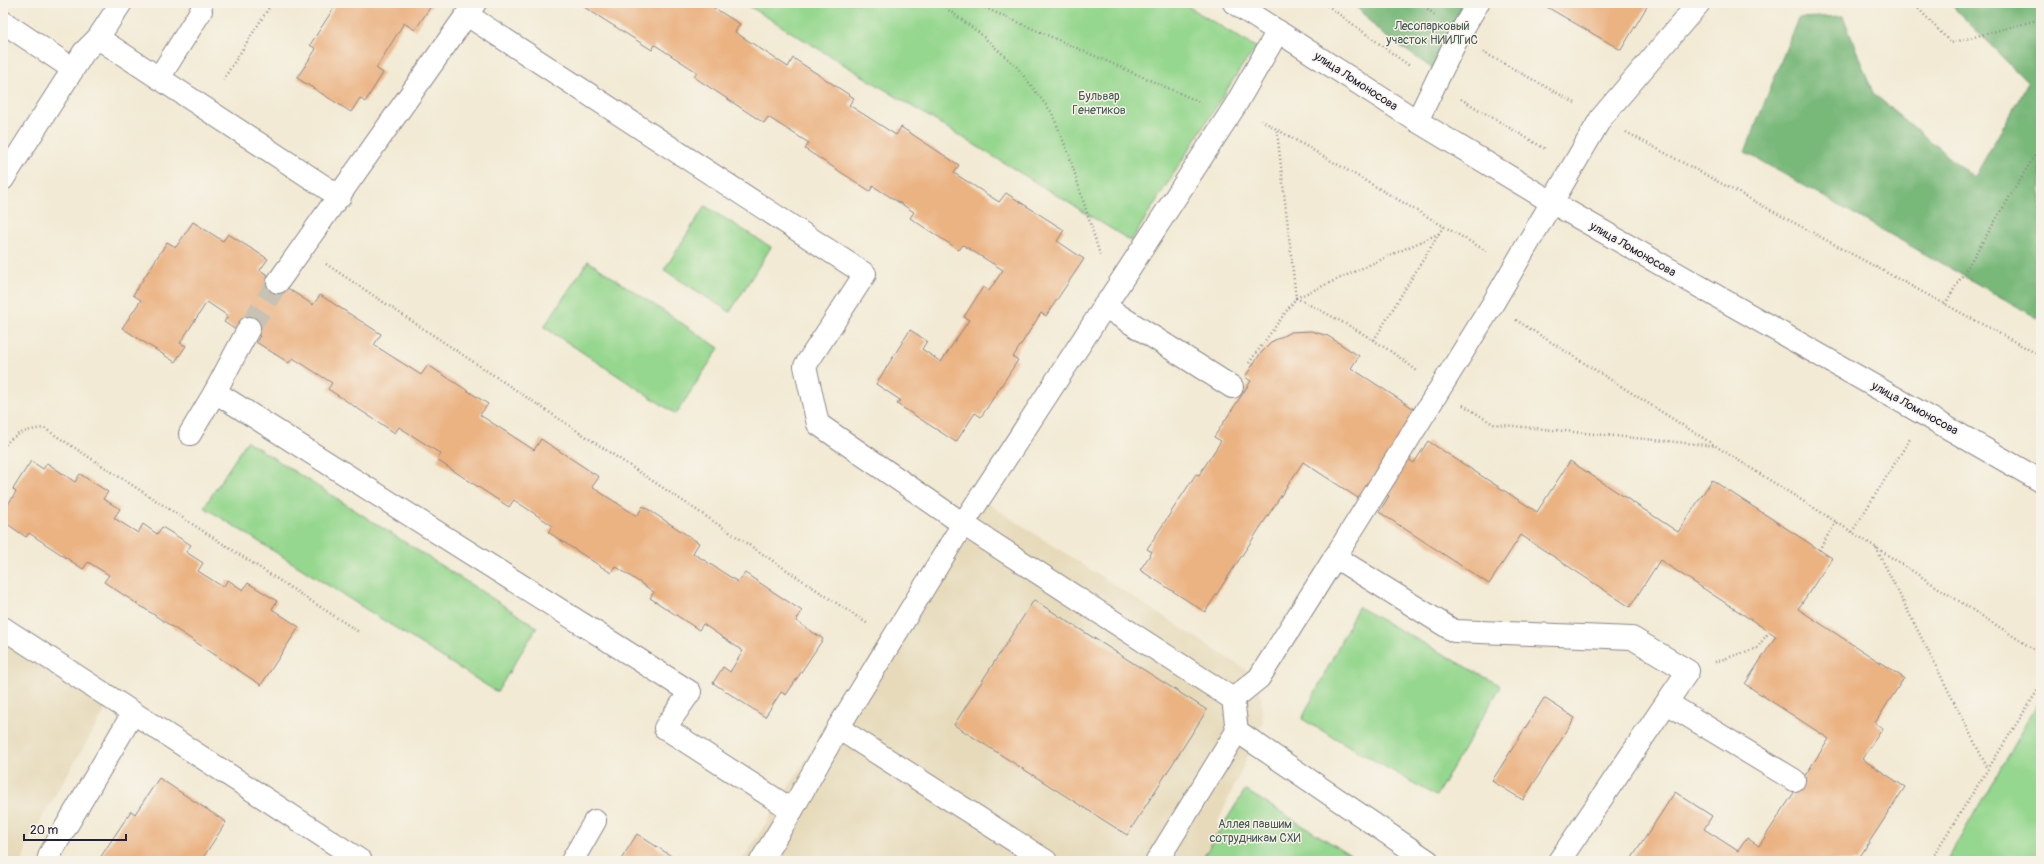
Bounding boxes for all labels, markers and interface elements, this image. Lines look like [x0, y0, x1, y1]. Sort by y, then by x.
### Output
park label: Лесопарковый участок НИИЛГиС [1385, 19, 1478, 48]
street label: улица Ломоносова [1310, 48, 1401, 114]
park label: Бульвар Генетиков [1072, 89, 1126, 118]
street label: улица Ломоносова [1586, 218, 1679, 280]
street label: улица Ломоносова [1868, 378, 1961, 439]
scale bar [24, 816, 126, 842]
park label: Аллея павшим сотрудникам СХИ [1209, 817, 1301, 846]
text: 20 m [30, 823, 59, 838]

